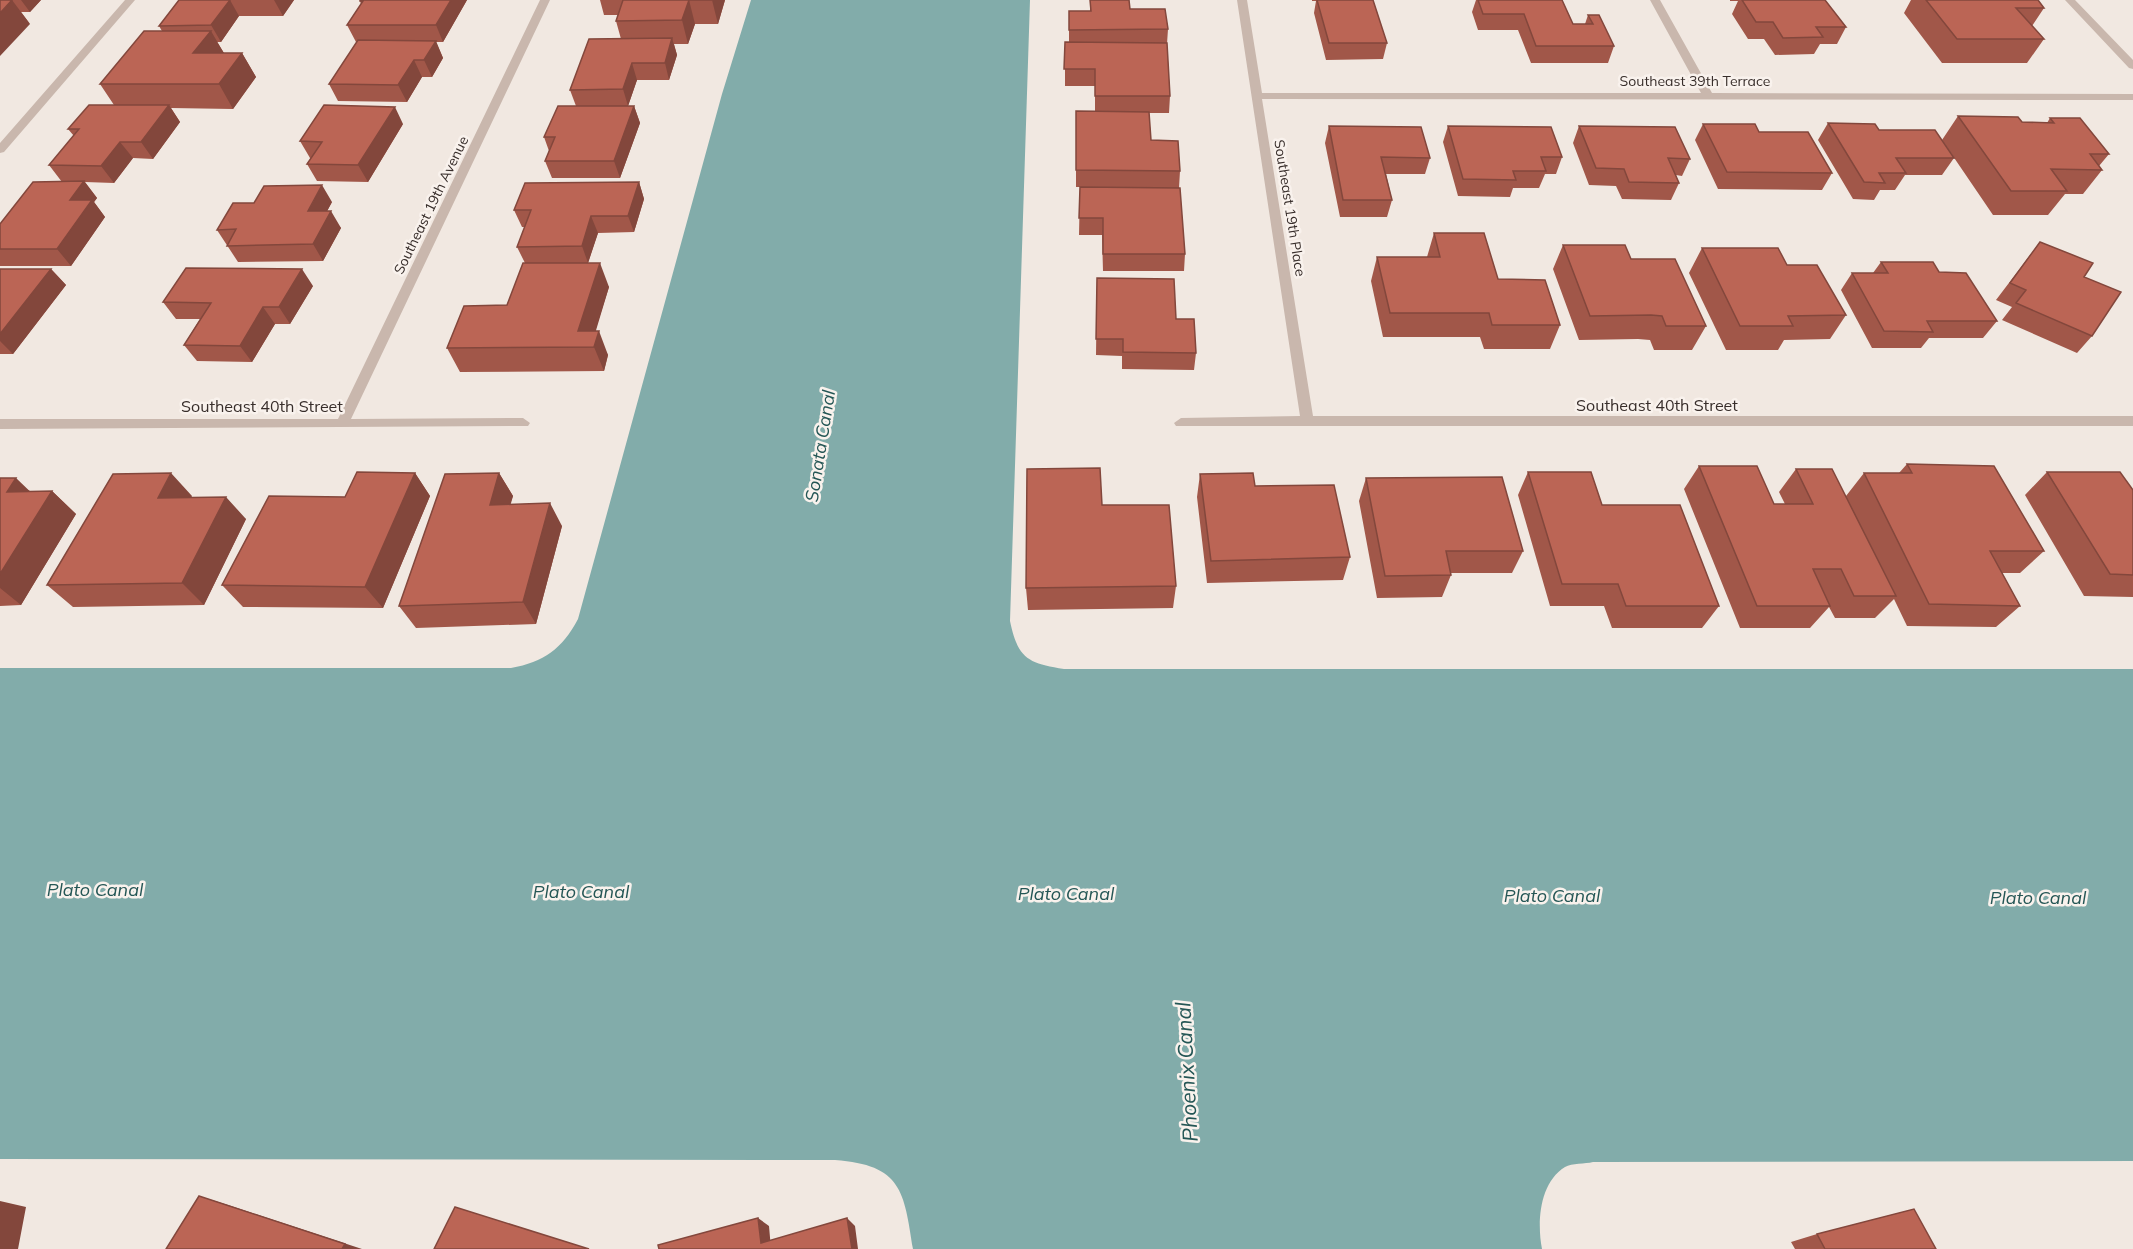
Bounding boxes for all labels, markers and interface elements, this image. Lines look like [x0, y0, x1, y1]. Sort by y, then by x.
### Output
street label: Southeast 39th Terrace [1620, 72, 1770, 90]
street label: Southeast 19th Avenue [390, 133, 472, 277]
street label: Southeast 19th Place [1270, 138, 1310, 278]
water label: Sonata Canal [800, 388, 840, 504]
street label: Southeast 40th Street [1576, 395, 1738, 415]
street label: Southeast 40th Street [181, 396, 343, 416]
water label: Plato Canal [47, 878, 144, 901]
water label: Plato Canal [533, 880, 630, 903]
water label: Plato Canal [1018, 882, 1115, 905]
water label: Plato Canal [1504, 884, 1601, 907]
water label: Plato Canal [1990, 886, 2087, 909]
water label: Phoenix Canal [1169, 1001, 1203, 1143]

